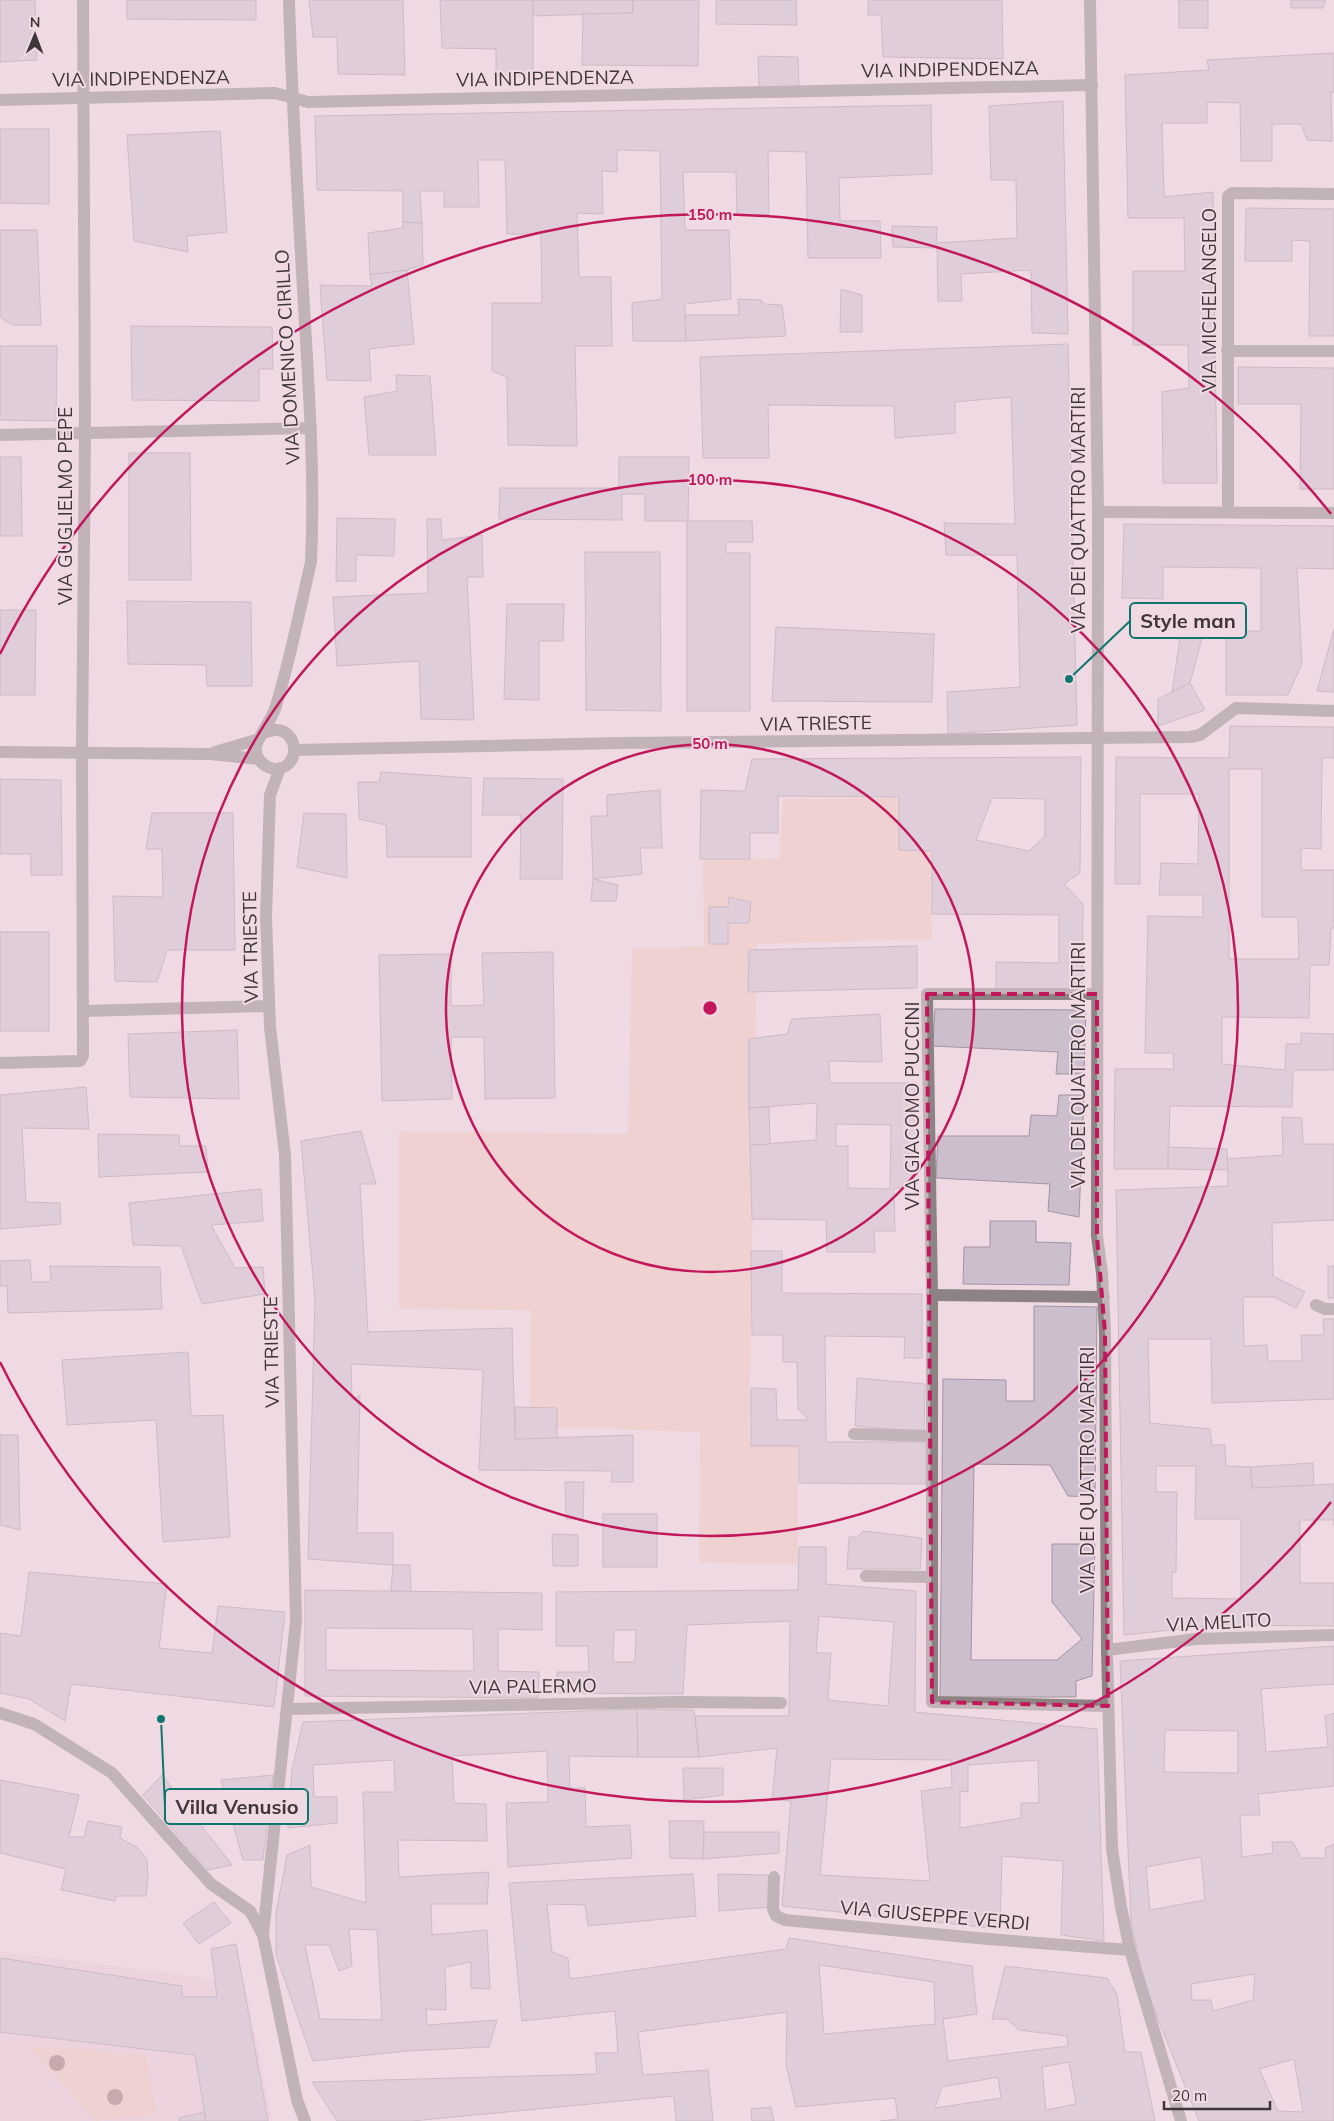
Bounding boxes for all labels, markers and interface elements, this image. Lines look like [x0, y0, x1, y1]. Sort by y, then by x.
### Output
north arrow [10, 10, 60, 60]
text: N [30, 13, 41, 31]
street label: VIA INDIPENDENZA [861, 55, 1039, 83]
street label: VIA INDIPENDENZA [52, 64, 230, 92]
street label: VIA INDIPENDENZA [456, 64, 634, 92]
text: 150 m [688, 205, 732, 224]
street label: VIA MICHELANGELO [1197, 208, 1221, 392]
street label: VIA DOMENICO CIRILLO [269, 249, 305, 465]
street label: VIA DEI QUATTRO MARTIRI [1066, 387, 1090, 633]
street label: VIA GUGLIELMO PEPE [53, 407, 77, 605]
text: 100 m [688, 470, 732, 489]
callout: Style man [1130, 603, 1246, 638]
text: Style man [1140, 608, 1236, 633]
street label: VIA TRIESTE [760, 710, 872, 736]
text: 50 m [692, 734, 728, 753]
street label: VIA TRIESTE [237, 891, 263, 1003]
street label: VIA DEI QUATTRO MARTIRI [1066, 942, 1090, 1188]
centre of rings [701, 999, 719, 1017]
street label: VIA GIACOMO PUCCINI [900, 1002, 924, 1210]
street label: VIA TRIESTE [258, 1296, 284, 1408]
street label: VIA DEI QUATTRO MARTIRI [1075, 1347, 1099, 1593]
street label: VIA MELITO [1166, 1607, 1272, 1637]
street label: VIA PALERMO [469, 1673, 597, 1699]
callout: Villa Venusio [165, 1789, 308, 1824]
text: Villa Venusio [174, 1794, 299, 1819]
street label: VIA GIUSEPPE VERDI [839, 1895, 1031, 1935]
scale bar [1164, 2078, 1270, 2110]
text: 20 m [1172, 2086, 1207, 2105]

